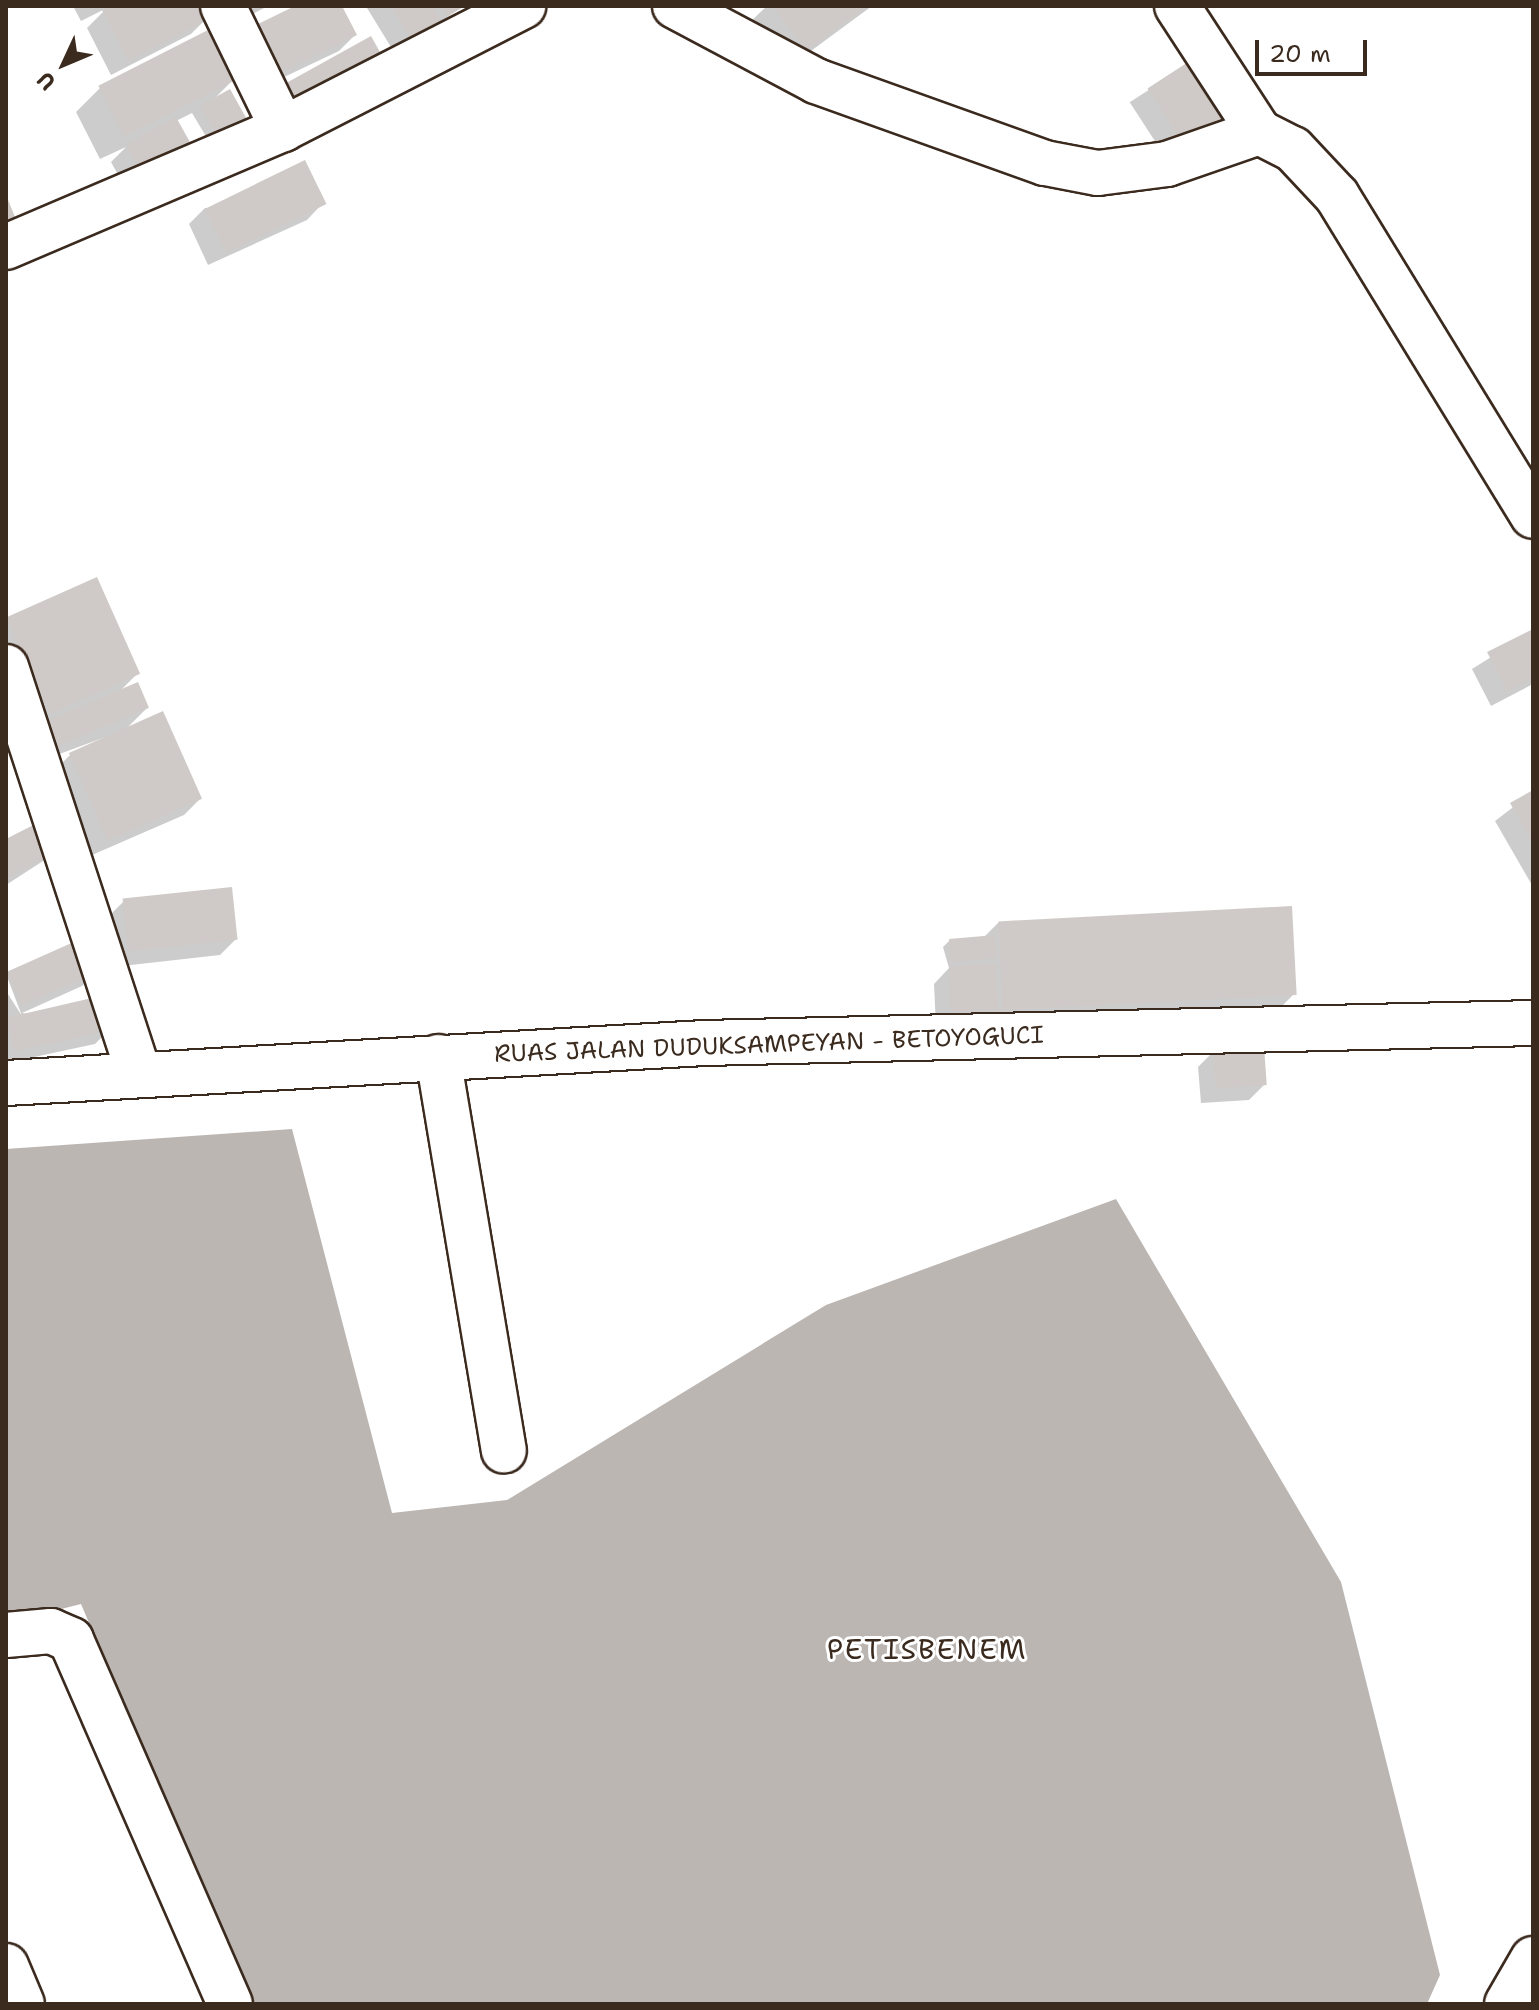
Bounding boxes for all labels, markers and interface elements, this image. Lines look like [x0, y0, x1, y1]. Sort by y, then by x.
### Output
north arrow [24, 24, 104, 104]
scale bar [1259, 24, 1371, 74]
text: 20 m [1269, 38, 1331, 70]
text: U [31, 66, 62, 97]
street label: RUAS JALAN DUDUKSAMPEYAN - BETOYOGUCI [494, 1021, 1044, 1069]
district label: PETISBENEM [827, 1632, 1027, 1666]

